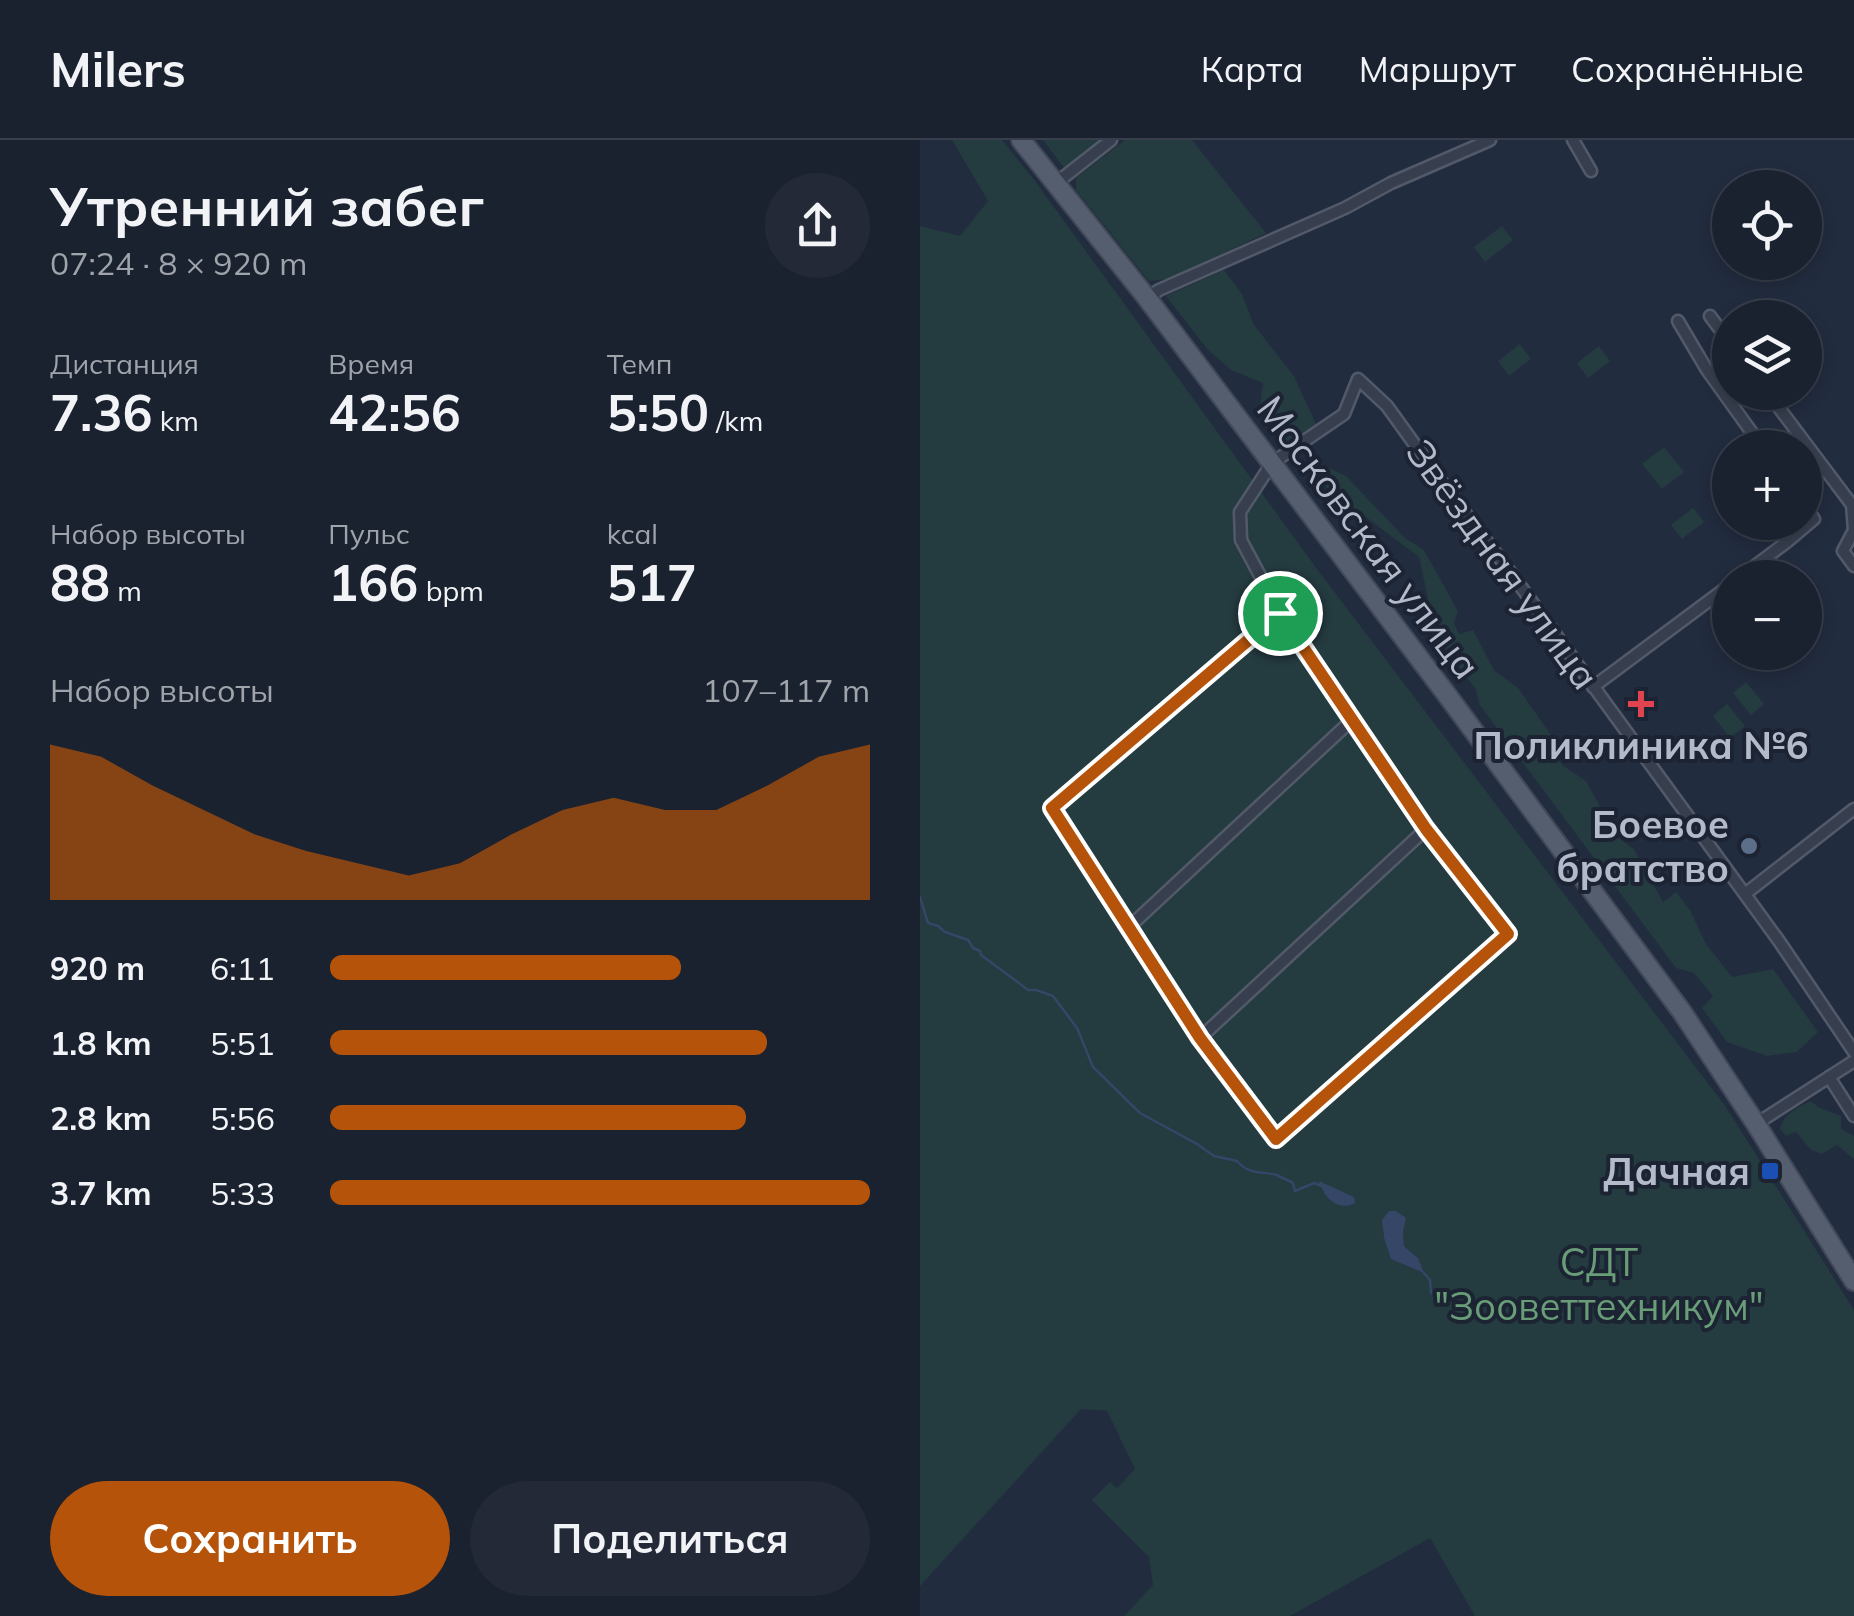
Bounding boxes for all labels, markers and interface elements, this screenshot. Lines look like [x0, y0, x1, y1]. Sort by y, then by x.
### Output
text: Milers [50, 39, 186, 99]
text: Карта [1201, 47, 1304, 91]
text: Маршрут [1359, 47, 1516, 91]
text: Сохранённые [1571, 47, 1804, 91]
map controls [1712, 170, 1822, 670]
button: locate [1712, 170, 1822, 280]
text: Утренний забег [50, 171, 484, 240]
button: share [765, 173, 870, 278]
text: 07:24 · 8 × 920 m [50, 243, 307, 283]
button: layers [1712, 300, 1822, 410]
text: Дистанция [50, 346, 199, 381]
text: Время [328, 346, 414, 381]
text: Темп [607, 346, 672, 381]
text: 7.36 [50, 381, 152, 444]
text: 42:56 [328, 381, 461, 444]
text: 5:50 [607, 381, 709, 444]
street label: Московская улица [1247, 386, 1491, 688]
text: km [152, 403, 199, 438]
text: /km [709, 403, 763, 438]
street label: Звёздная улица [1396, 430, 1610, 698]
button: + [1712, 430, 1822, 540]
text: Набор высоты [50, 516, 246, 551]
text: Пульс [328, 516, 410, 551]
text: kcal [607, 516, 658, 551]
text: 88 [50, 551, 110, 614]
text: 166 [328, 551, 418, 614]
text: 517 [607, 551, 697, 614]
button: − [1712, 560, 1822, 670]
pin [1238, 571, 1323, 656]
text: m [110, 573, 142, 608]
text: bpm [418, 573, 484, 608]
icon: arrive [1253, 586, 1308, 641]
text: Набор высоты [50, 670, 274, 710]
text: 107–117 m [702, 670, 870, 710]
marker: Поликлиника №6 [1628, 691, 1654, 717]
place label: Поликлиника №6 [1474, 721, 1808, 769]
place label: Боевое братство [1556, 800, 1729, 892]
marker: Боевое братство [1738, 835, 1760, 857]
text: 920 m [50, 948, 145, 988]
text: 6:11 [210, 948, 275, 988]
text: 1.8 km [50, 1023, 152, 1063]
text: 5:51 [210, 1023, 275, 1063]
text: 2.8 km [50, 1098, 152, 1138]
text: 5:56 [210, 1098, 275, 1138]
place label: Дачная [1603, 1147, 1750, 1195]
marker: Дачная [1759, 1160, 1781, 1182]
text: 3.7 km [50, 1173, 152, 1213]
text: 5:33 [210, 1173, 275, 1213]
park label: СДТ "Зооветтехникум" [1434, 1238, 1764, 1330]
button: Сохранить [50, 1481, 450, 1596]
button: Поделиться [470, 1481, 870, 1596]

